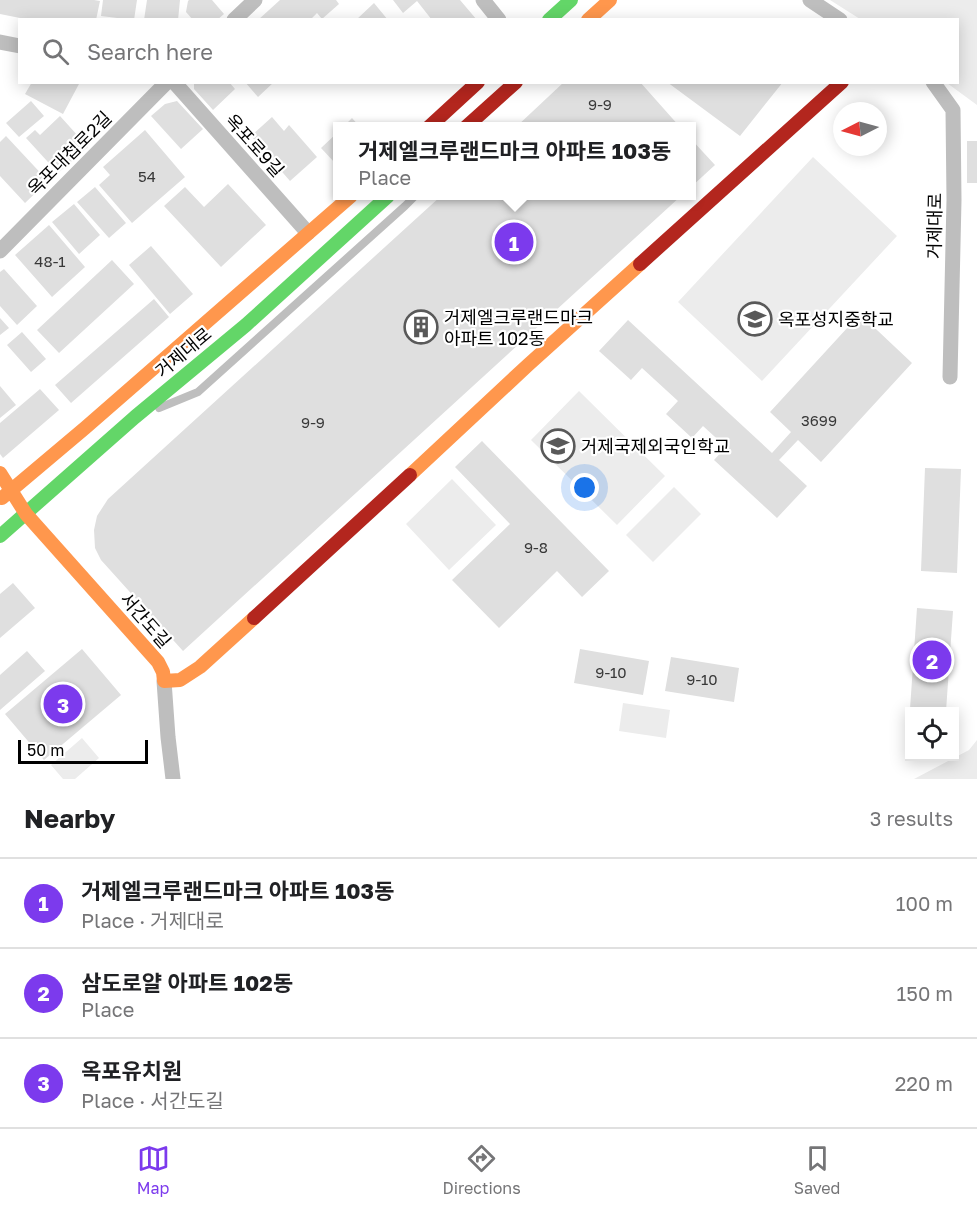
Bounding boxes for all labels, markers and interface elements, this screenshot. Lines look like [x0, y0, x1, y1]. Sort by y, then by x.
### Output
search box [18, 18, 959, 84]
icon: search [39, 35, 72, 68]
text: Search here [87, 38, 213, 65]
house number: 9-9 [588, 95, 612, 113]
north arrow [833, 102, 887, 156]
street label: 옥포대첩로2길 [22, 106, 116, 200]
street label: 옥포로9길 [221, 109, 289, 181]
popup [333, 122, 696, 200]
text: 거제엘크루랜드마크 아파트 103동 [358, 137, 671, 164]
text: Place [358, 165, 411, 189]
house number: 54 [138, 167, 156, 185]
street label: 거제대로 [922, 193, 946, 259]
pin: 1 [494, 220, 534, 264]
house number: 48-1 [34, 252, 66, 270]
school or university icon: 옥포성지중학교 [737, 301, 773, 337]
place label: 거제엘크루랜드마크 아파트 102동 [444, 306, 593, 349]
place label: 옥포성지중학교 [778, 308, 894, 330]
building icon: 거제엘크루랜드마크 아파트 102동 [403, 309, 439, 345]
street label: 거제대로 [151, 322, 215, 382]
house number: 3699 [801, 411, 837, 429]
house number: 9-9 [301, 413, 325, 431]
school or university icon: 거제국제외국인학교 [540, 428, 576, 464]
place label: 거제국제외국인학교 [581, 435, 730, 457]
your location [570, 473, 599, 502]
house number: 9-8 [524, 538, 548, 556]
street label: 서간도길 [116, 588, 176, 652]
pin: 2 [912, 638, 952, 682]
house number: 9-10 [595, 663, 627, 681]
house number: 9-10 [686, 670, 718, 688]
pin: 3 [44, 682, 82, 726]
map controls [905, 707, 959, 761]
button: locate [905, 707, 959, 761]
scale bar [18, 737, 148, 764]
text: 50 m [27, 740, 64, 760]
text: Nearby [24, 803, 115, 834]
text: 3 results [870, 806, 953, 830]
text: 거제엘크루랜드마크 아파트 103동 [81, 877, 394, 904]
text: 1 [38, 891, 49, 915]
text: 100 m [896, 891, 953, 915]
text: Place · 거제대로 [81, 908, 224, 932]
text: 삼도로얄 아파트 102동 [81, 969, 293, 996]
text: 2 [37, 981, 50, 1005]
text: 150 m [897, 981, 953, 1005]
text: Place [81, 997, 134, 1021]
text: 옥포유치원 [81, 1057, 182, 1084]
text: 3 [37, 1071, 50, 1095]
text: 220 m [895, 1071, 953, 1095]
text: Place · 서간도길 [81, 1088, 224, 1112]
tab: Map [137, 1142, 170, 1198]
tab: Directions [443, 1142, 521, 1198]
tab: Saved [794, 1142, 840, 1198]

